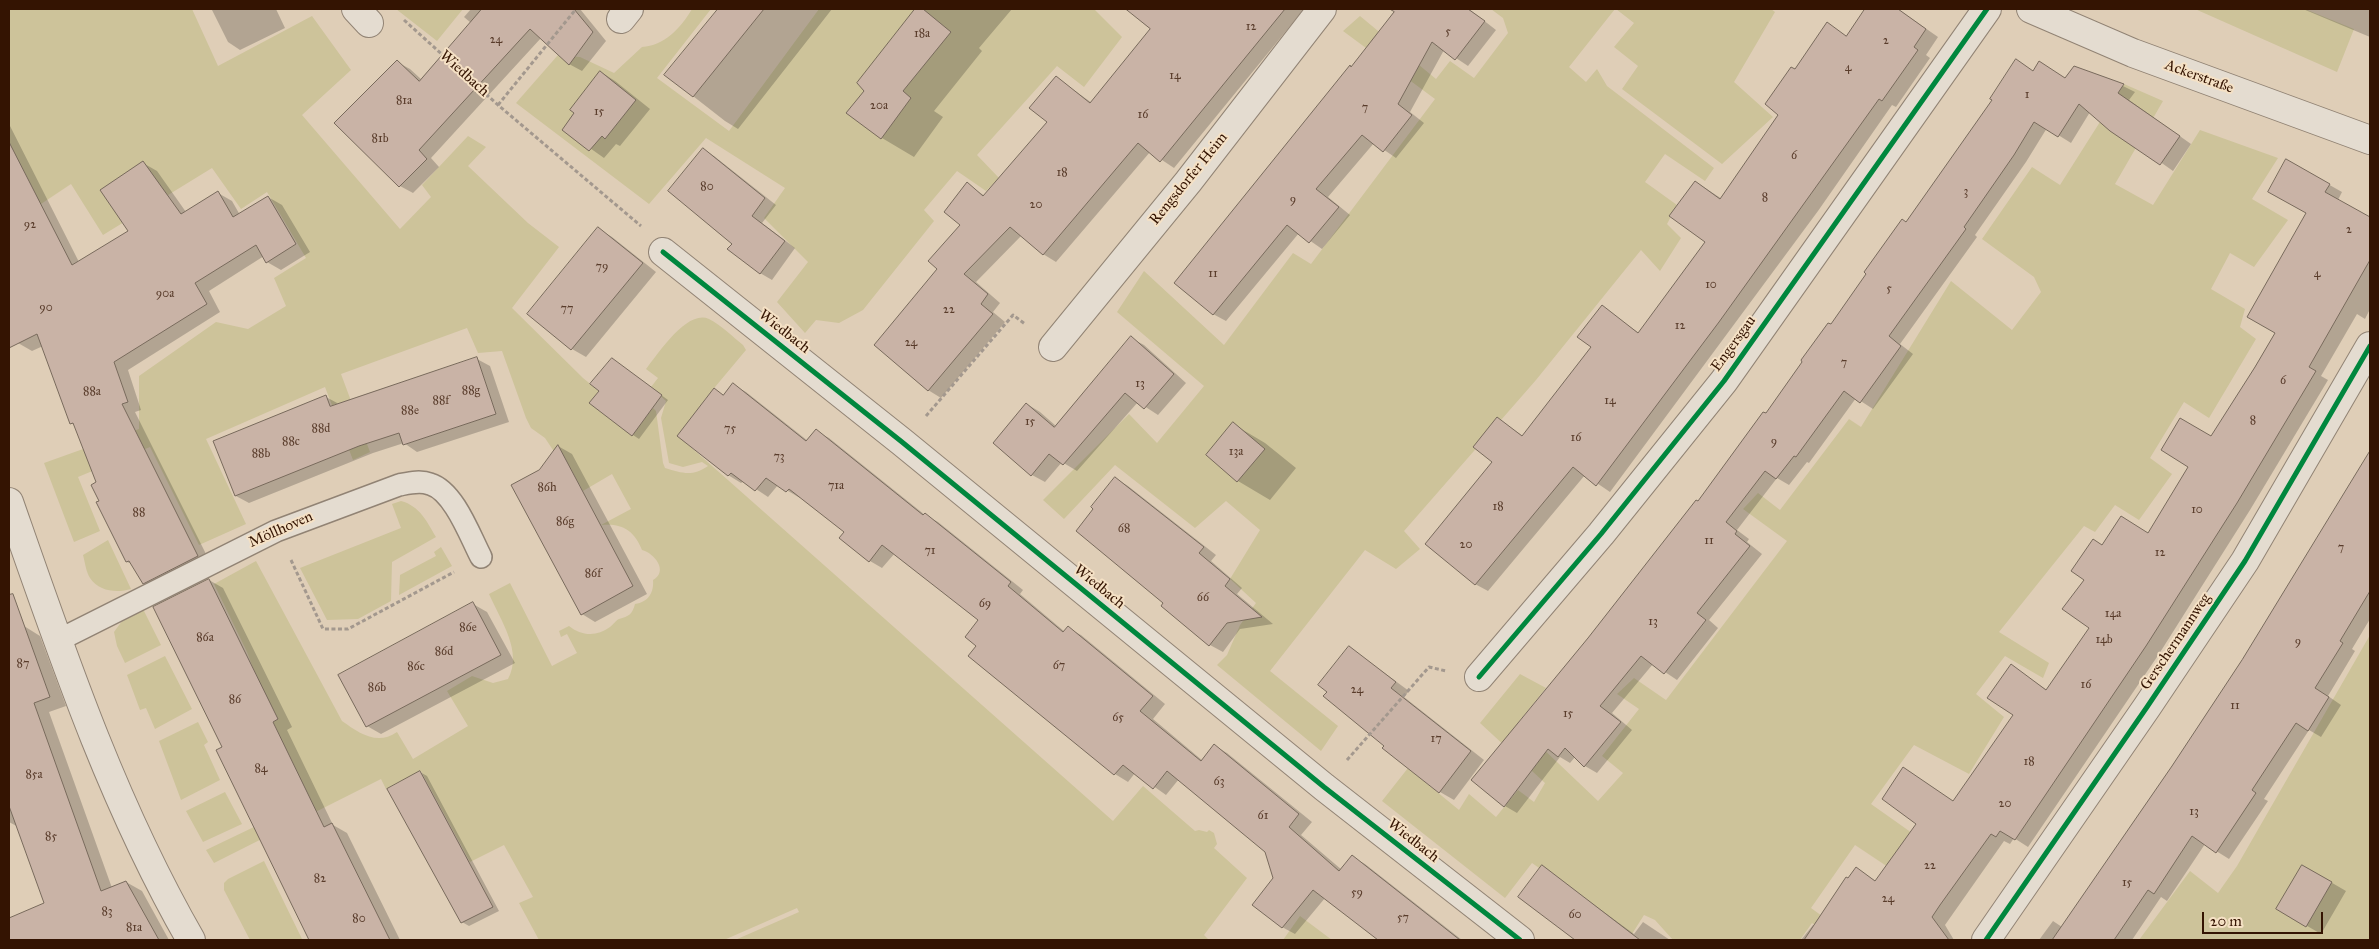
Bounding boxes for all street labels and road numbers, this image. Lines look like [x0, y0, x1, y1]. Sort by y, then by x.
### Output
street label: Wiedbach [436, 47, 492, 101]
street label: Ackerstraße [2162, 56, 2236, 98]
street label: Rengsdorfer Heim [1146, 129, 1232, 229]
street label: Wiedbach [755, 306, 813, 358]
street label: Engersgau [1708, 313, 1760, 375]
street label: Möllhoven [246, 508, 316, 552]
street label: Wiedbach [1070, 561, 1128, 613]
street label: Gerschermannweg [2137, 590, 2215, 694]
street label: Wiedbach [1384, 815, 1442, 867]

